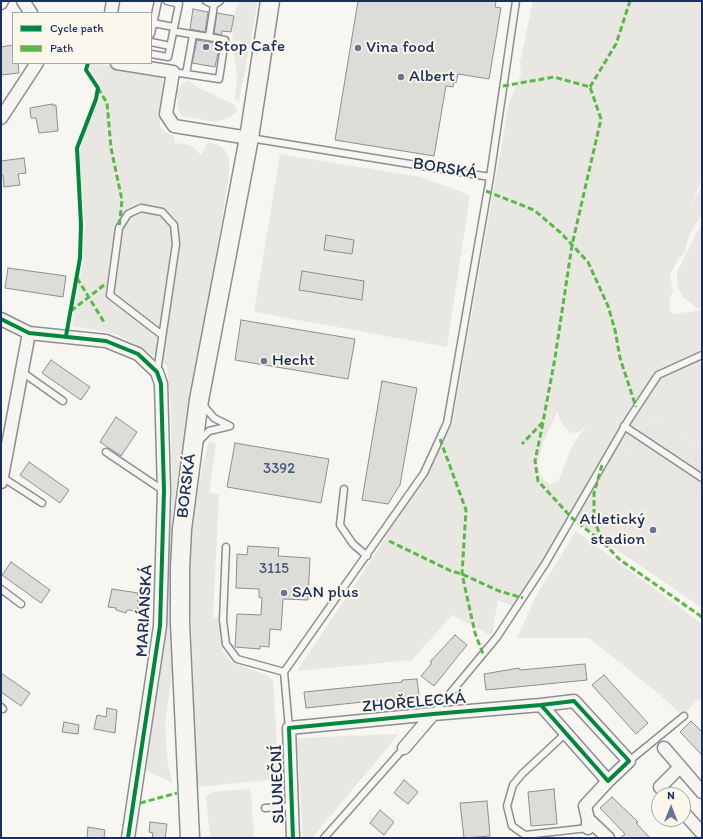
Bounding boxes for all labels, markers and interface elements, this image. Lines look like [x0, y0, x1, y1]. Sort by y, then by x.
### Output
legend [12, 12, 152, 64]
text: Cycle path [50, 21, 104, 35]
place label: Stop Cafe [214, 37, 285, 57]
place label: Vina food [366, 38, 435, 58]
text: Path [50, 41, 73, 55]
marker: Stop Cafe [201, 42, 211, 52]
marker: Vina food [353, 43, 363, 53]
place label: Albert [409, 67, 455, 87]
marker: Albert [396, 72, 406, 82]
street label: BORSKÁ [411, 154, 479, 184]
place label: Hecht [272, 351, 315, 371]
marker: Hecht [259, 356, 269, 366]
street label: BORSKÁ [173, 452, 201, 520]
house number: 3392 [263, 460, 295, 478]
place label: Atletický stadion [579, 510, 645, 550]
marker: Atletický stadion [648, 525, 658, 535]
house number: 3115 [259, 560, 289, 578]
street label: MARIÁNSKÁ [132, 564, 158, 658]
place label: SAN plus [292, 583, 359, 603]
marker: SAN plus [279, 588, 289, 598]
street label: ZHOŘELECKÁ [361, 688, 467, 718]
street label: SLUNEČNÍ [266, 744, 290, 824]
north arrow [651, 787, 691, 827]
text: N [667, 789, 675, 802]

